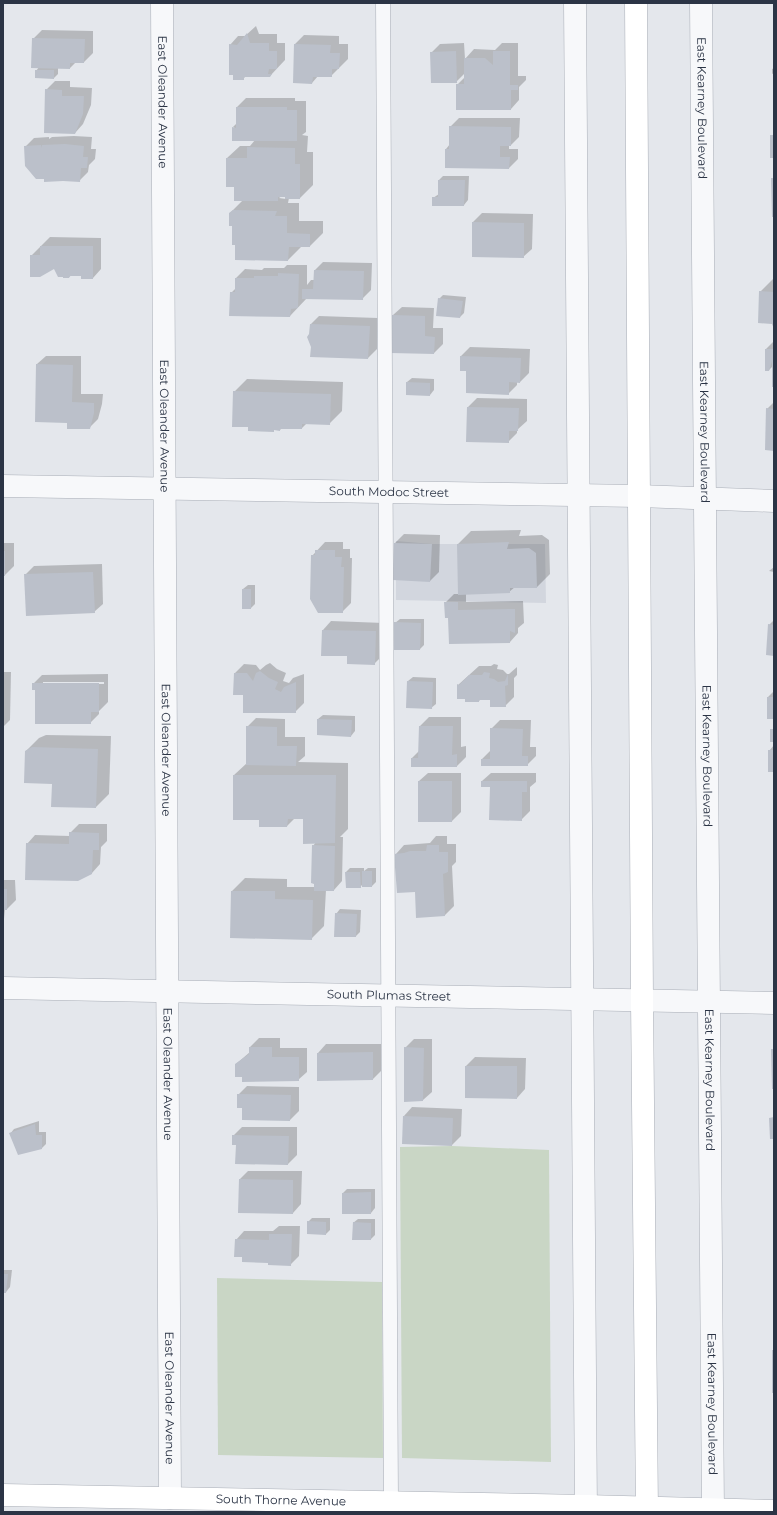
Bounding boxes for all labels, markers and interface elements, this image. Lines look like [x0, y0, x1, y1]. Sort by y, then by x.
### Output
street label: East Oleander Avenue [155, 35, 171, 169]
street label: East Kearney Boulevard [694, 37, 710, 179]
street label: East Oleander Avenue [157, 359, 173, 493]
street label: East Kearney Boulevard [697, 361, 713, 503]
street label: South Modoc Street [329, 483, 449, 500]
street label: East Oleander Avenue [159, 683, 174, 817]
street label: East Kearney Boulevard [699, 685, 716, 827]
street label: South Plumas Street [327, 986, 451, 1004]
street label: East Oleander Avenue [160, 1007, 176, 1141]
street label: East Kearney Boulevard [702, 1009, 718, 1151]
street label: East Oleander Avenue [162, 1331, 178, 1465]
street label: East Kearney Boulevard [705, 1333, 721, 1475]
street label: South Thorne Avenue [216, 1491, 346, 1508]

